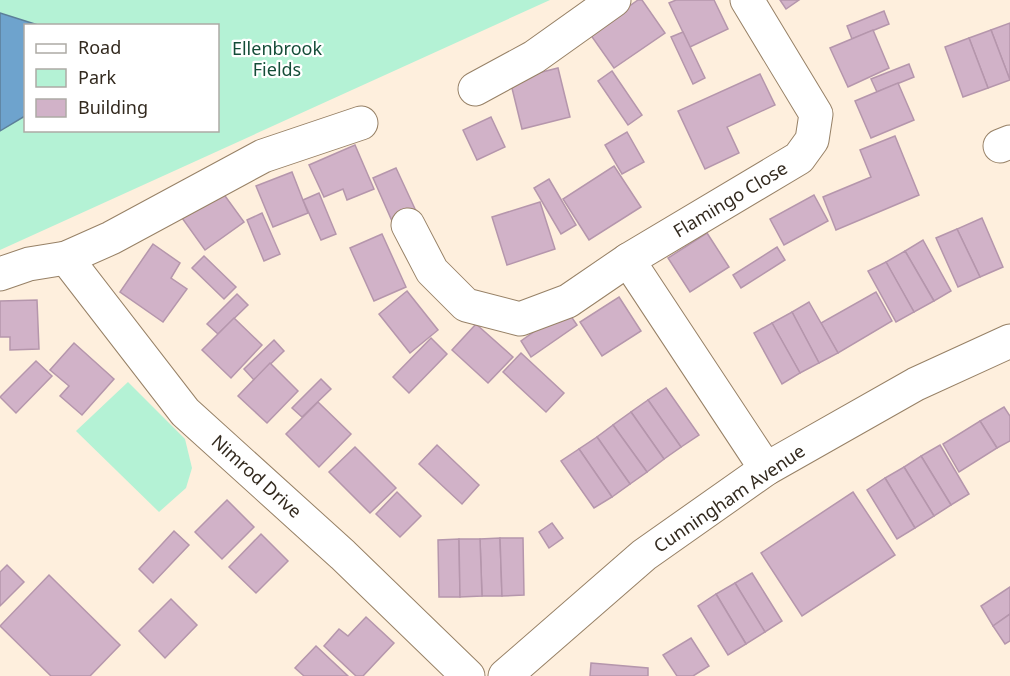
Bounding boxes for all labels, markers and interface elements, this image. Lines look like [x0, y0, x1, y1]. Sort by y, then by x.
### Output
legend [24, 24, 219, 132]
text: Road [78, 35, 121, 59]
park label: Ellenbrook Fields [232, 36, 322, 81]
text: Park [78, 65, 116, 89]
text: Building [78, 95, 148, 119]
street label: Flamingo Close [669, 155, 791, 243]
street label: Nimrod Drive [207, 429, 307, 523]
street label: Cunningham Avenue [649, 438, 809, 558]

